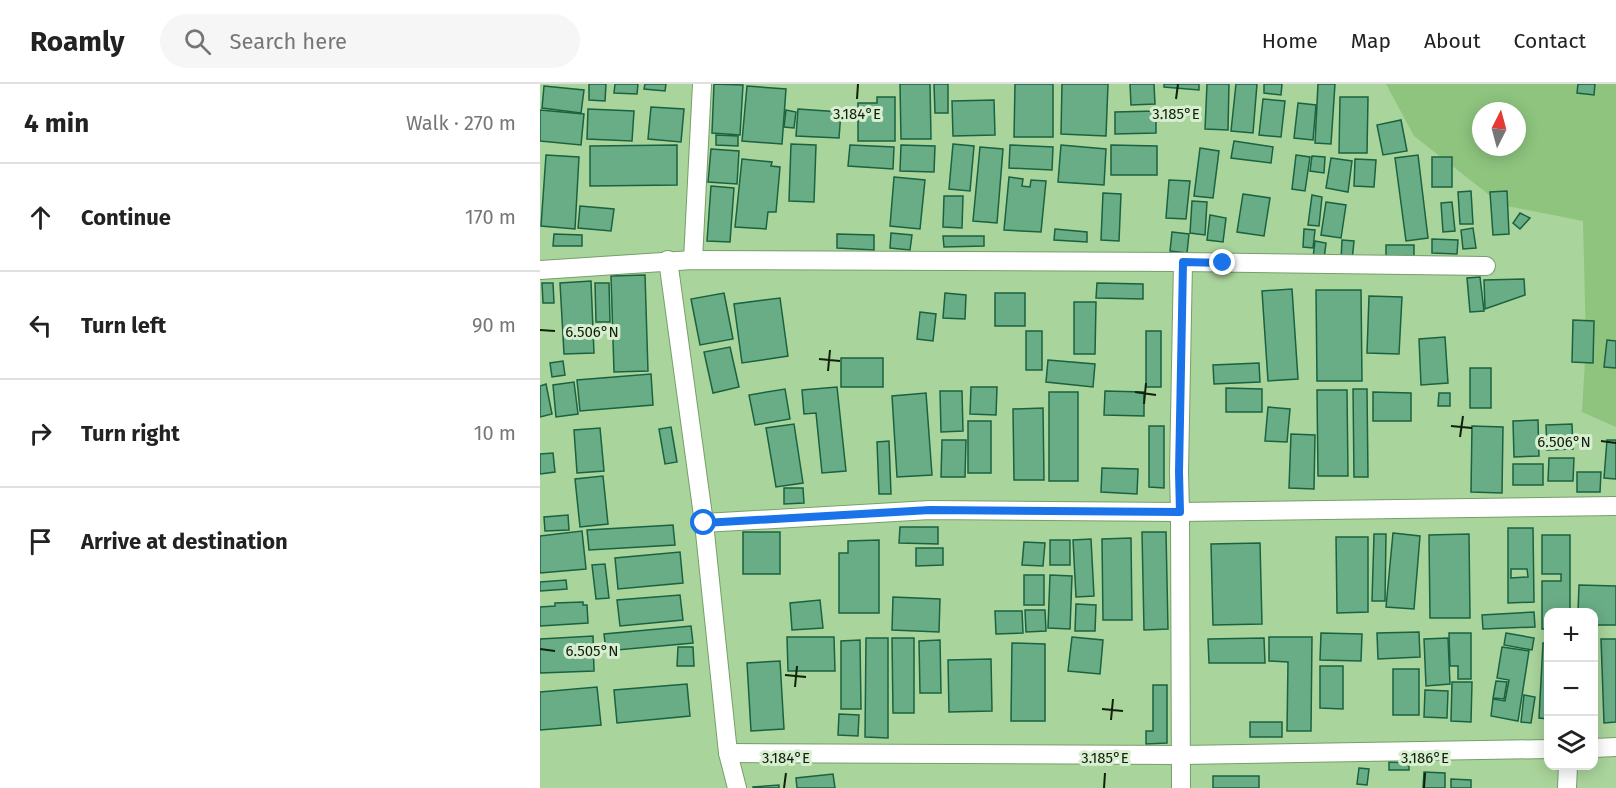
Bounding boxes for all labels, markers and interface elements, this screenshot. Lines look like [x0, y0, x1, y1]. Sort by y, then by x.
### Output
search box [160, 14, 580, 68]
text: Roamly [30, 25, 124, 58]
icon: search [181, 25, 214, 58]
text: Search here [229, 28, 347, 55]
text: Home [1262, 28, 1318, 54]
text: Map [1351, 28, 1391, 54]
text: About [1424, 28, 1481, 54]
text: Contact [1514, 28, 1586, 54]
north arrow [1472, 102, 1526, 156]
text: 3.184°E [833, 105, 881, 123]
text: 3.185°E [1152, 105, 1200, 123]
text: 4 min [24, 108, 89, 139]
text: Walk · 270 m [406, 111, 516, 135]
icon: ahead [24, 201, 57, 234]
text: Continue [81, 204, 171, 231]
text: 170 m [465, 205, 516, 229]
route end [1209, 249, 1235, 275]
icon: left [24, 309, 57, 342]
text: Turn left [81, 312, 166, 339]
text: 90 m [472, 313, 516, 337]
text: 6.506°N [565, 323, 619, 341]
icon: right [24, 417, 57, 450]
text: Turn right [81, 420, 180, 447]
text: 10 m [474, 421, 516, 445]
text: 6.506°N [1537, 433, 1591, 451]
route start [690, 509, 716, 535]
icon: arrive [24, 525, 57, 558]
text: Arrive at destination [81, 528, 288, 555]
map controls [1544, 608, 1598, 770]
button: + [1544, 608, 1598, 662]
text: 6.505°N [565, 642, 619, 660]
button: − [1544, 662, 1598, 716]
button: layers [1544, 716, 1598, 770]
text: 3.184°E [762, 749, 810, 767]
text: 3.185°E [1081, 749, 1129, 767]
text: 3.186°E [1401, 749, 1449, 767]

